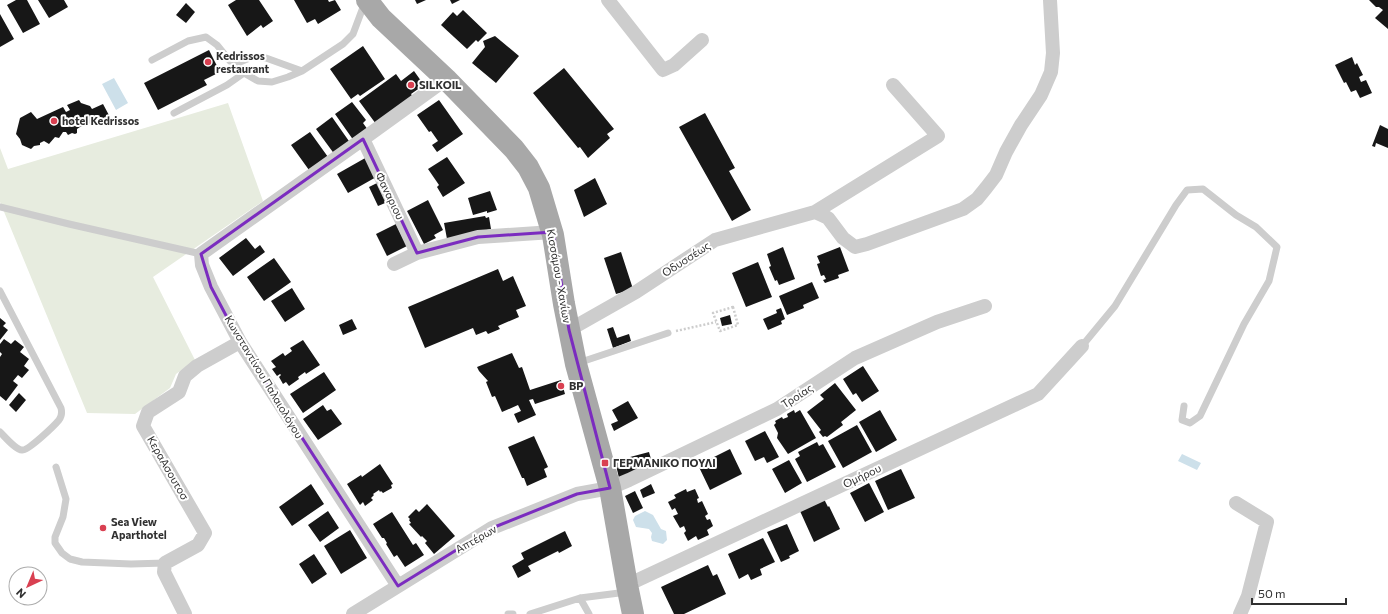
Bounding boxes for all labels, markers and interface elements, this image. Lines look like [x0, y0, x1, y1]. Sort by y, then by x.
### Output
place label: Kedrissos restaurant [216, 49, 270, 75]
marker: Kedrissos restaurant [203, 57, 213, 67]
place label: SILKOIL [419, 78, 462, 91]
marker: SILKOIL [406, 80, 416, 90]
place label: hotel Kedrissos [62, 114, 139, 127]
marker: hotel Kedrissos [49, 116, 59, 126]
street label: Φαναριου [373, 170, 407, 222]
street label: Κισσάμου - Χανίων [545, 228, 574, 325]
street label: Οδυσσέως [659, 238, 712, 279]
street label: Κωνσταντίνου Παλαιολόγου [223, 313, 306, 441]
place label: BP [569, 379, 583, 392]
marker: BP [556, 381, 566, 391]
street label: Τροίας [779, 381, 815, 410]
street label: ΚεραΑσουτοσ [145, 434, 192, 502]
place label: ΓΕΡΜΑΝΙΚΟ ΠΟΥΛΙ [613, 456, 716, 469]
marker: ΓΕΡΜΑΝΙΚΟ ΠΟΥΛΙ [600, 458, 610, 468]
street label: Ομήρου [841, 461, 883, 490]
place label: Sea View Aparthotel [111, 515, 167, 541]
street label: Απτέρων [453, 521, 499, 556]
marker: Sea View Aparthotel [98, 523, 108, 533]
north arrow [8, 566, 48, 606]
scale bar [1252, 580, 1346, 606]
text: N [13, 586, 28, 601]
text: 50 m [1258, 586, 1286, 600]

